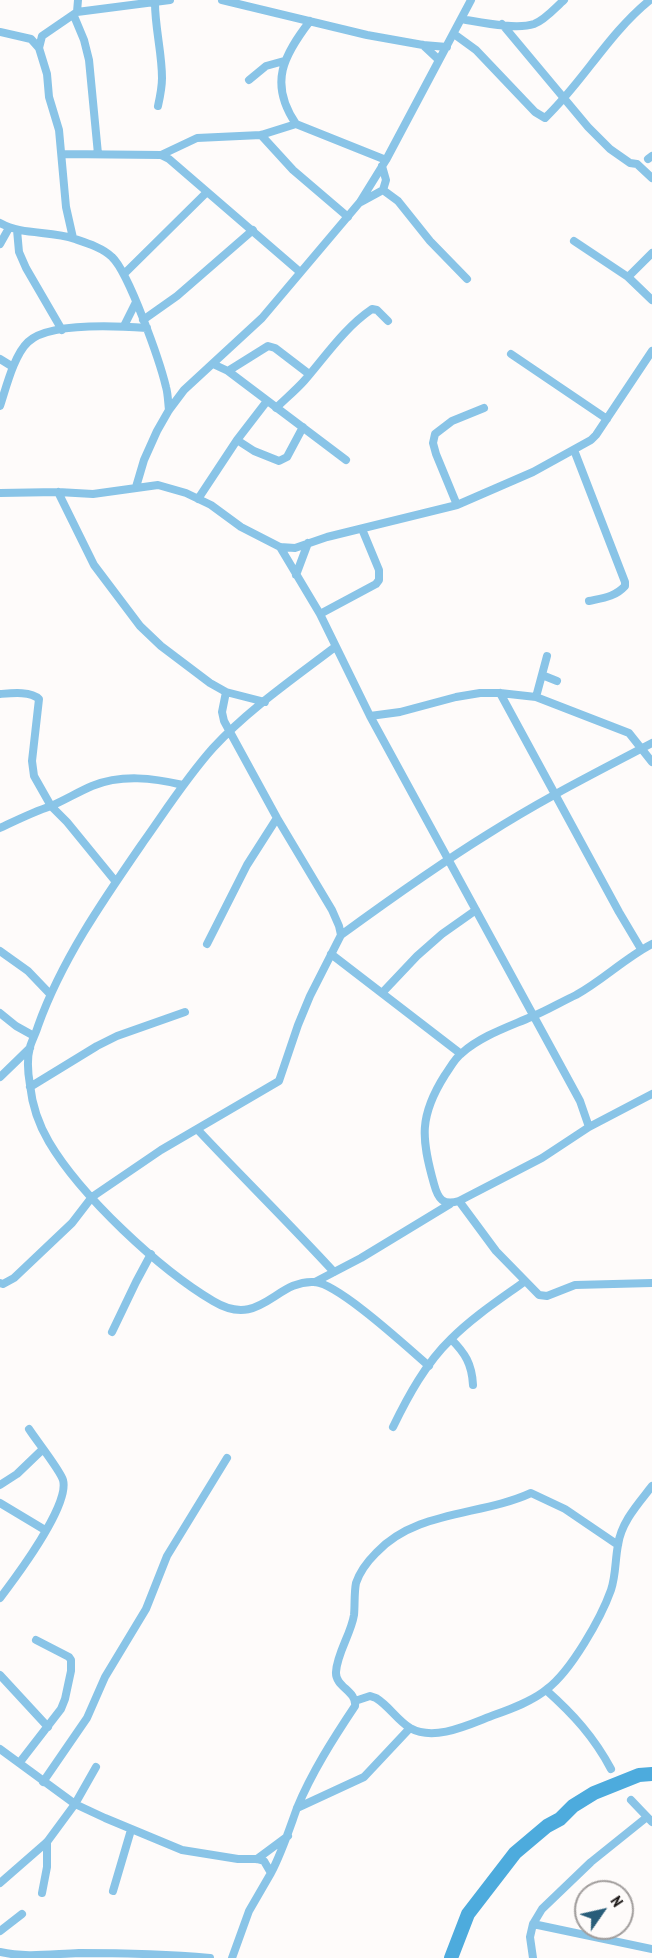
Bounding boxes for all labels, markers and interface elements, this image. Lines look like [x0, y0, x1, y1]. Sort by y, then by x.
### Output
north arrow [574, 1880, 634, 1940]
text: N [607, 1892, 628, 1910]

